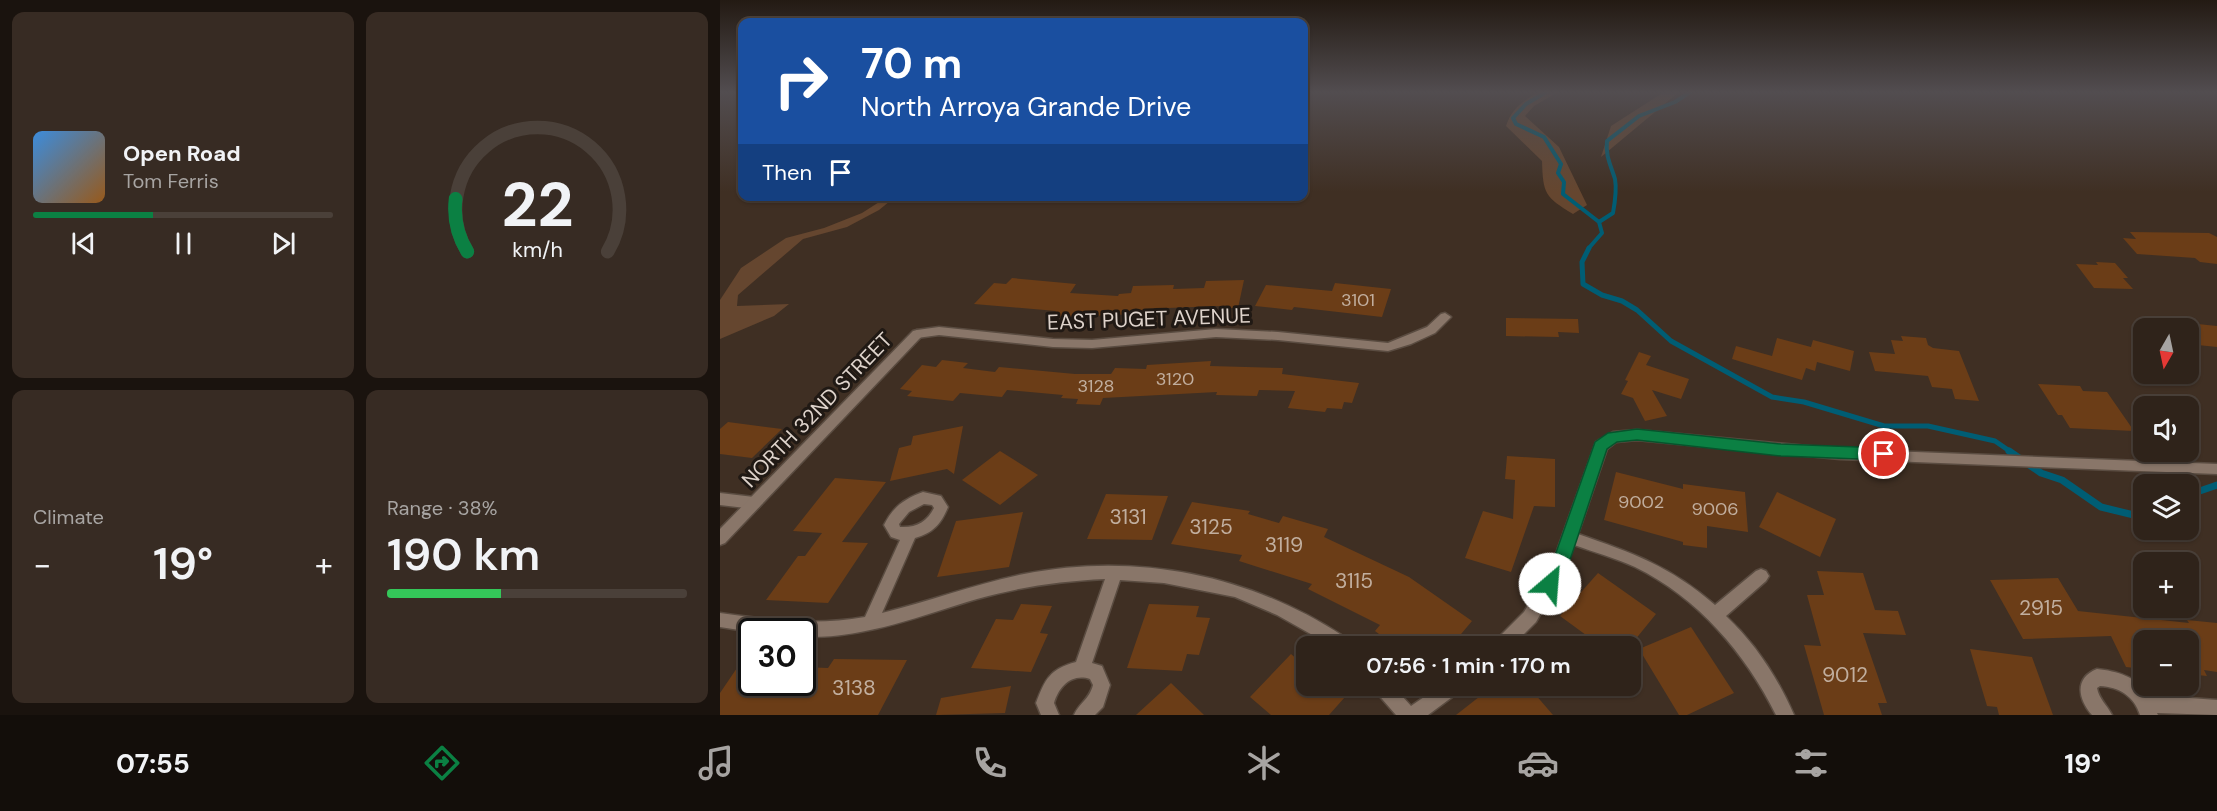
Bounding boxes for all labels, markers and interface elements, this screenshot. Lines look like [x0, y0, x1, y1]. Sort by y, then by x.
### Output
text: 70 m [861, 36, 962, 91]
icon: right [762, 42, 840, 120]
text: North Arroya Grande Drive [861, 89, 1191, 124]
text: Open Road [123, 139, 241, 168]
icon: arrive [824, 156, 857, 189]
text: Then [762, 158, 812, 187]
text: 22 [501, 164, 573, 245]
text: Tom Ferris [123, 168, 219, 194]
icon: previous [67, 227, 100, 260]
icon: pause [167, 227, 200, 260]
icon: next [267, 227, 300, 260]
text: km/h [512, 237, 562, 265]
house number: 3101 [1341, 288, 1375, 312]
street label: EAST PUGET AVENUE [1047, 301, 1251, 337]
north arrow [2133, 318, 2199, 384]
map controls [2133, 318, 2199, 696]
street label: NORTH 32ND STREET [736, 326, 899, 494]
house number: 3120 [1156, 367, 1194, 391]
house number: 3128 [1078, 374, 1114, 398]
button: sound [2133, 396, 2199, 462]
pin [1858, 428, 1909, 479]
icon: arrive [1867, 437, 1900, 470]
button: layers [2133, 474, 2199, 540]
house number: 9002 [1618, 490, 1664, 514]
text: Range · 38% [387, 495, 497, 521]
house number: 9006 [1691, 497, 1739, 521]
house number: 3131 [1109, 503, 1147, 531]
text: Climate [33, 504, 104, 530]
house number: 3125 [1189, 513, 1233, 541]
text: 190 km [387, 525, 540, 584]
house number: 3119 [1265, 531, 1303, 559]
text: 19° [153, 534, 213, 593]
text: − [33, 543, 51, 586]
text: + [315, 543, 333, 586]
position arrow [1518, 552, 1582, 616]
button: + [2133, 552, 2199, 618]
house number: 3115 [1335, 567, 1373, 595]
house number: 2915 [2019, 594, 2063, 622]
speed limit sign: 30 [738, 618, 816, 696]
button: − [2133, 630, 2199, 696]
text: 07:56 · 1 min · 170 m [1366, 651, 1571, 680]
house number: 9012 [1822, 661, 1868, 689]
house number: 3138 [832, 674, 876, 702]
icon: directions [421, 742, 463, 784]
icon: music [695, 742, 737, 784]
icon: phone [969, 742, 1011, 784]
icon: climate [1243, 742, 1285, 784]
icon: car [1517, 742, 1559, 784]
icon: filters [1790, 742, 1832, 784]
text: 07:55 [116, 746, 190, 781]
text: 19° [2064, 746, 2101, 781]

